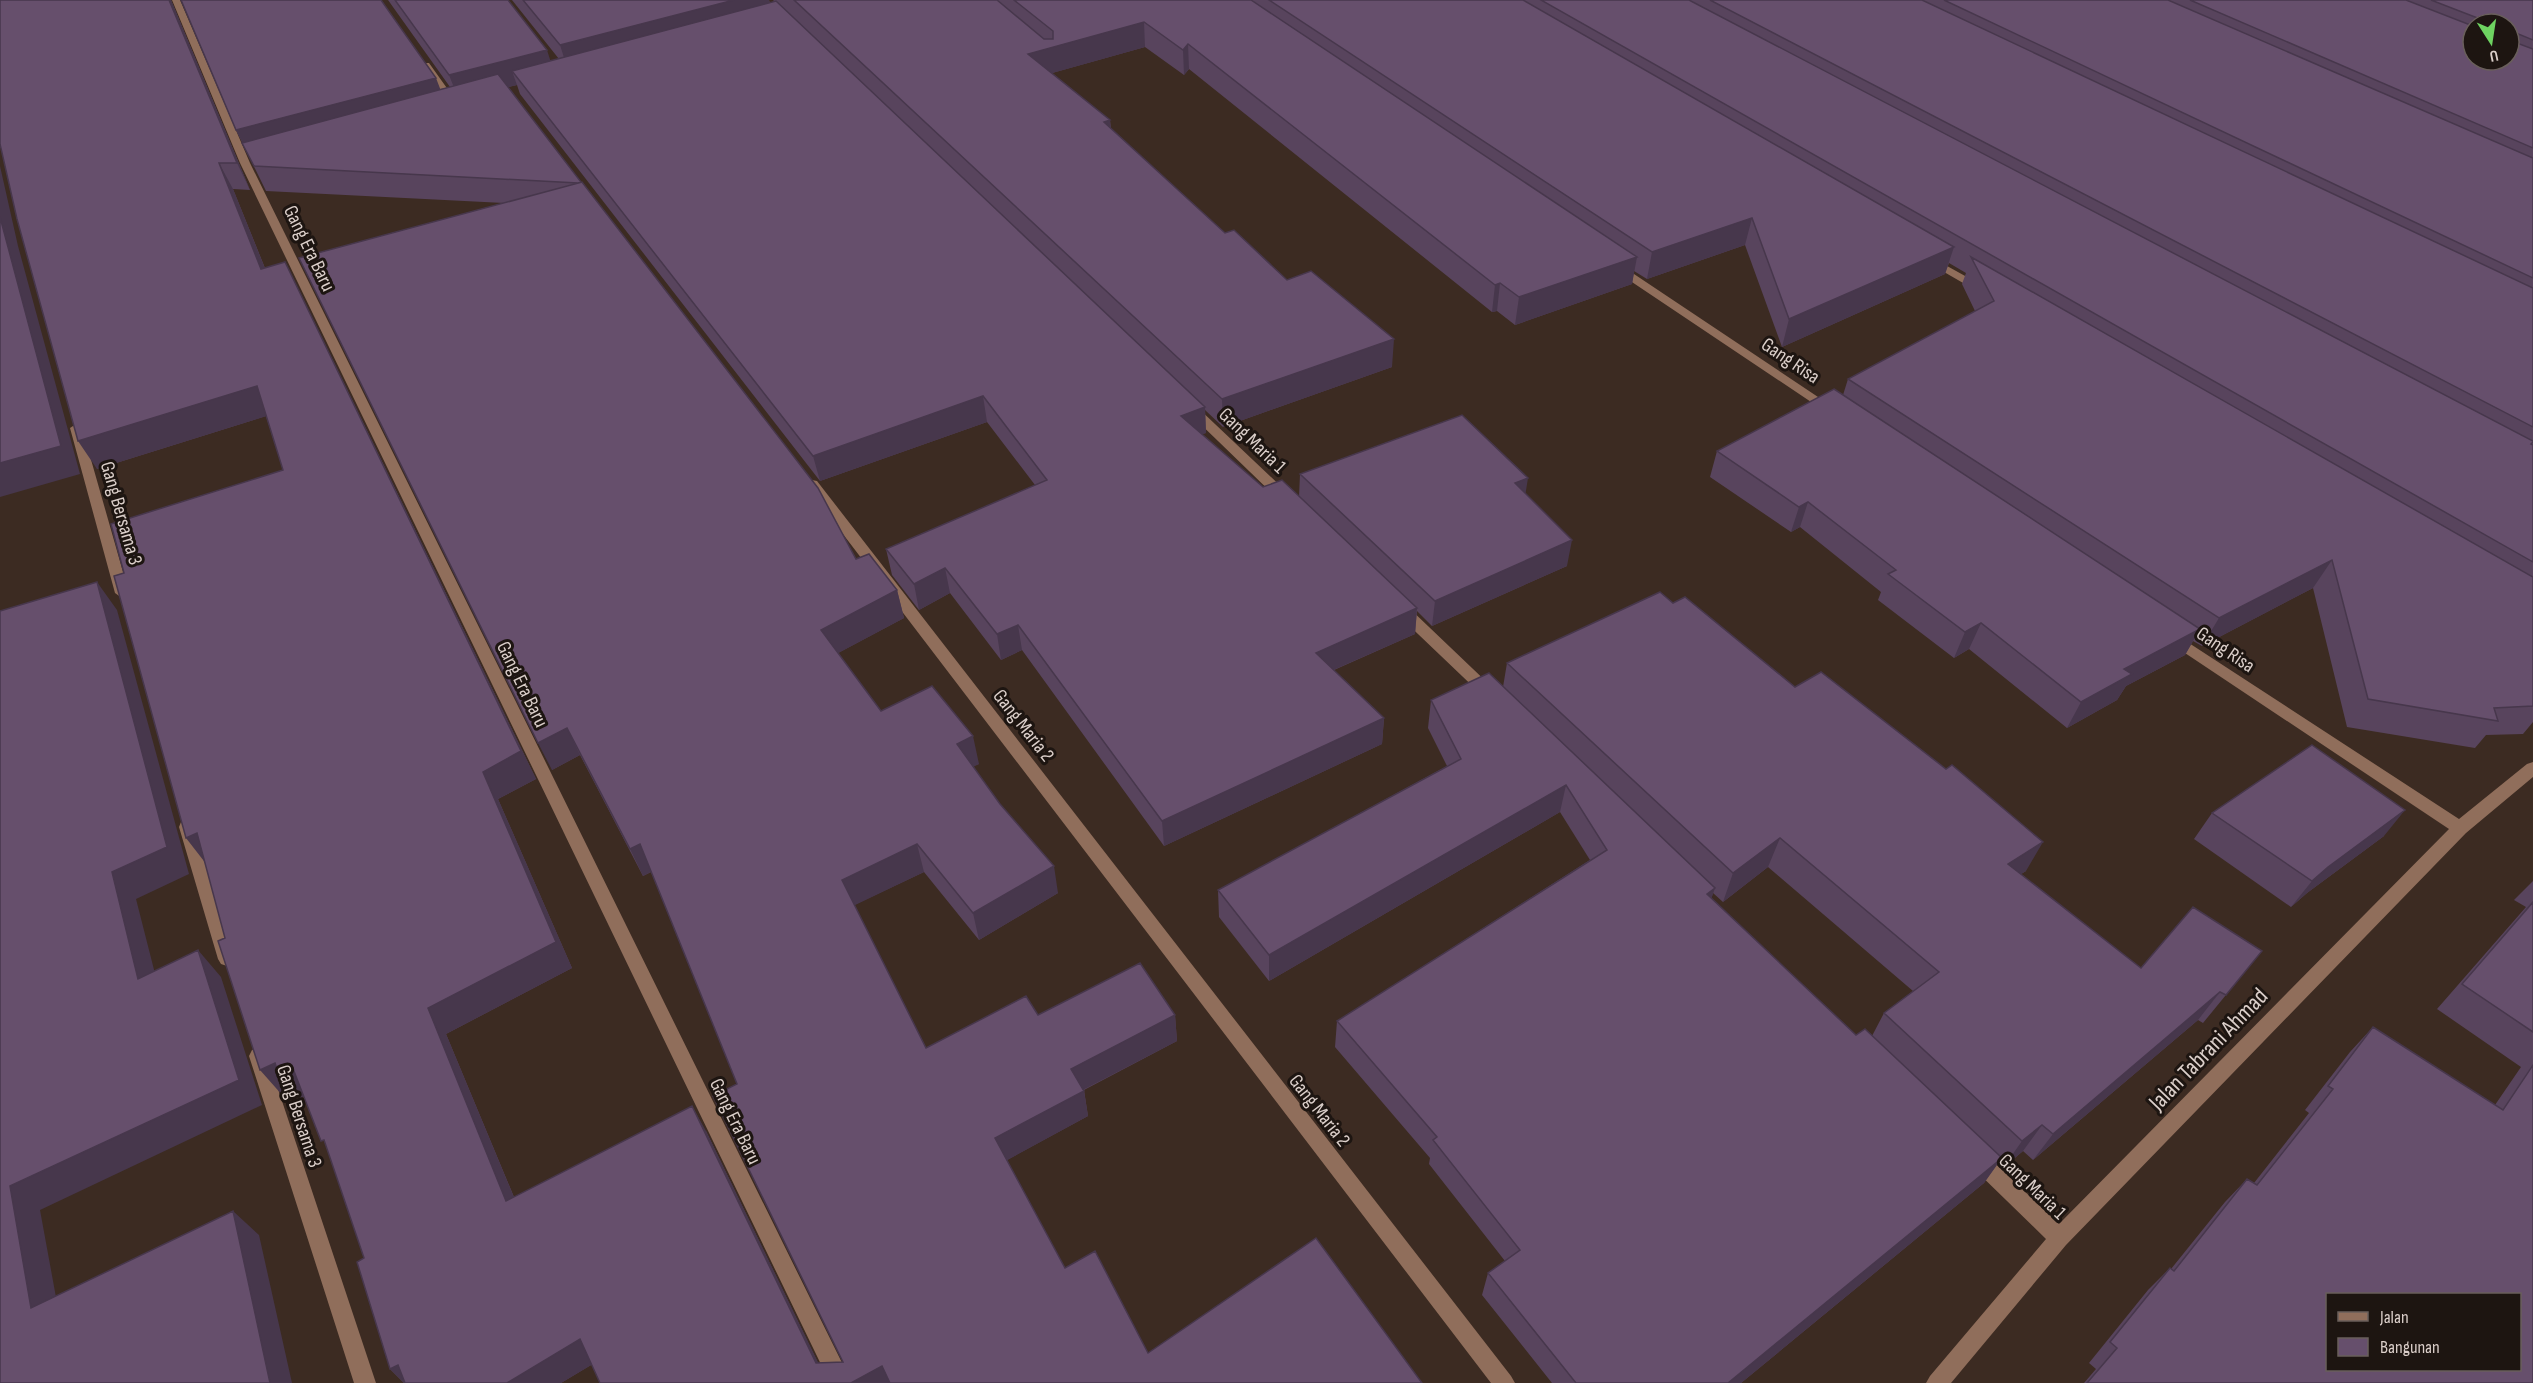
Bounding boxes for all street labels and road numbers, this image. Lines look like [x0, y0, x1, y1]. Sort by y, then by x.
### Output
street label: Gang Era Baru [278, 202, 340, 295]
street label: Gang Risa [1757, 333, 1824, 389]
street label: Gang Maria 1 [1214, 403, 1291, 479]
street label: Gang Bersama 3 [95, 459, 147, 568]
street label: Gang Risa [2192, 622, 2259, 678]
street label: Gang Era Baru [491, 638, 553, 731]
street label: Gang Maria 2 [987, 685, 1059, 767]
street label: Jalan Tabrani Ahmad [2142, 982, 2274, 1117]
street label: Gang Bersama 3 [271, 1062, 327, 1171]
street label: Gang Maria 2 [1283, 1070, 1355, 1152]
street label: Gang Era Baru [704, 1075, 766, 1168]
street label: Gang Maria 1 [1994, 1149, 2071, 1225]

